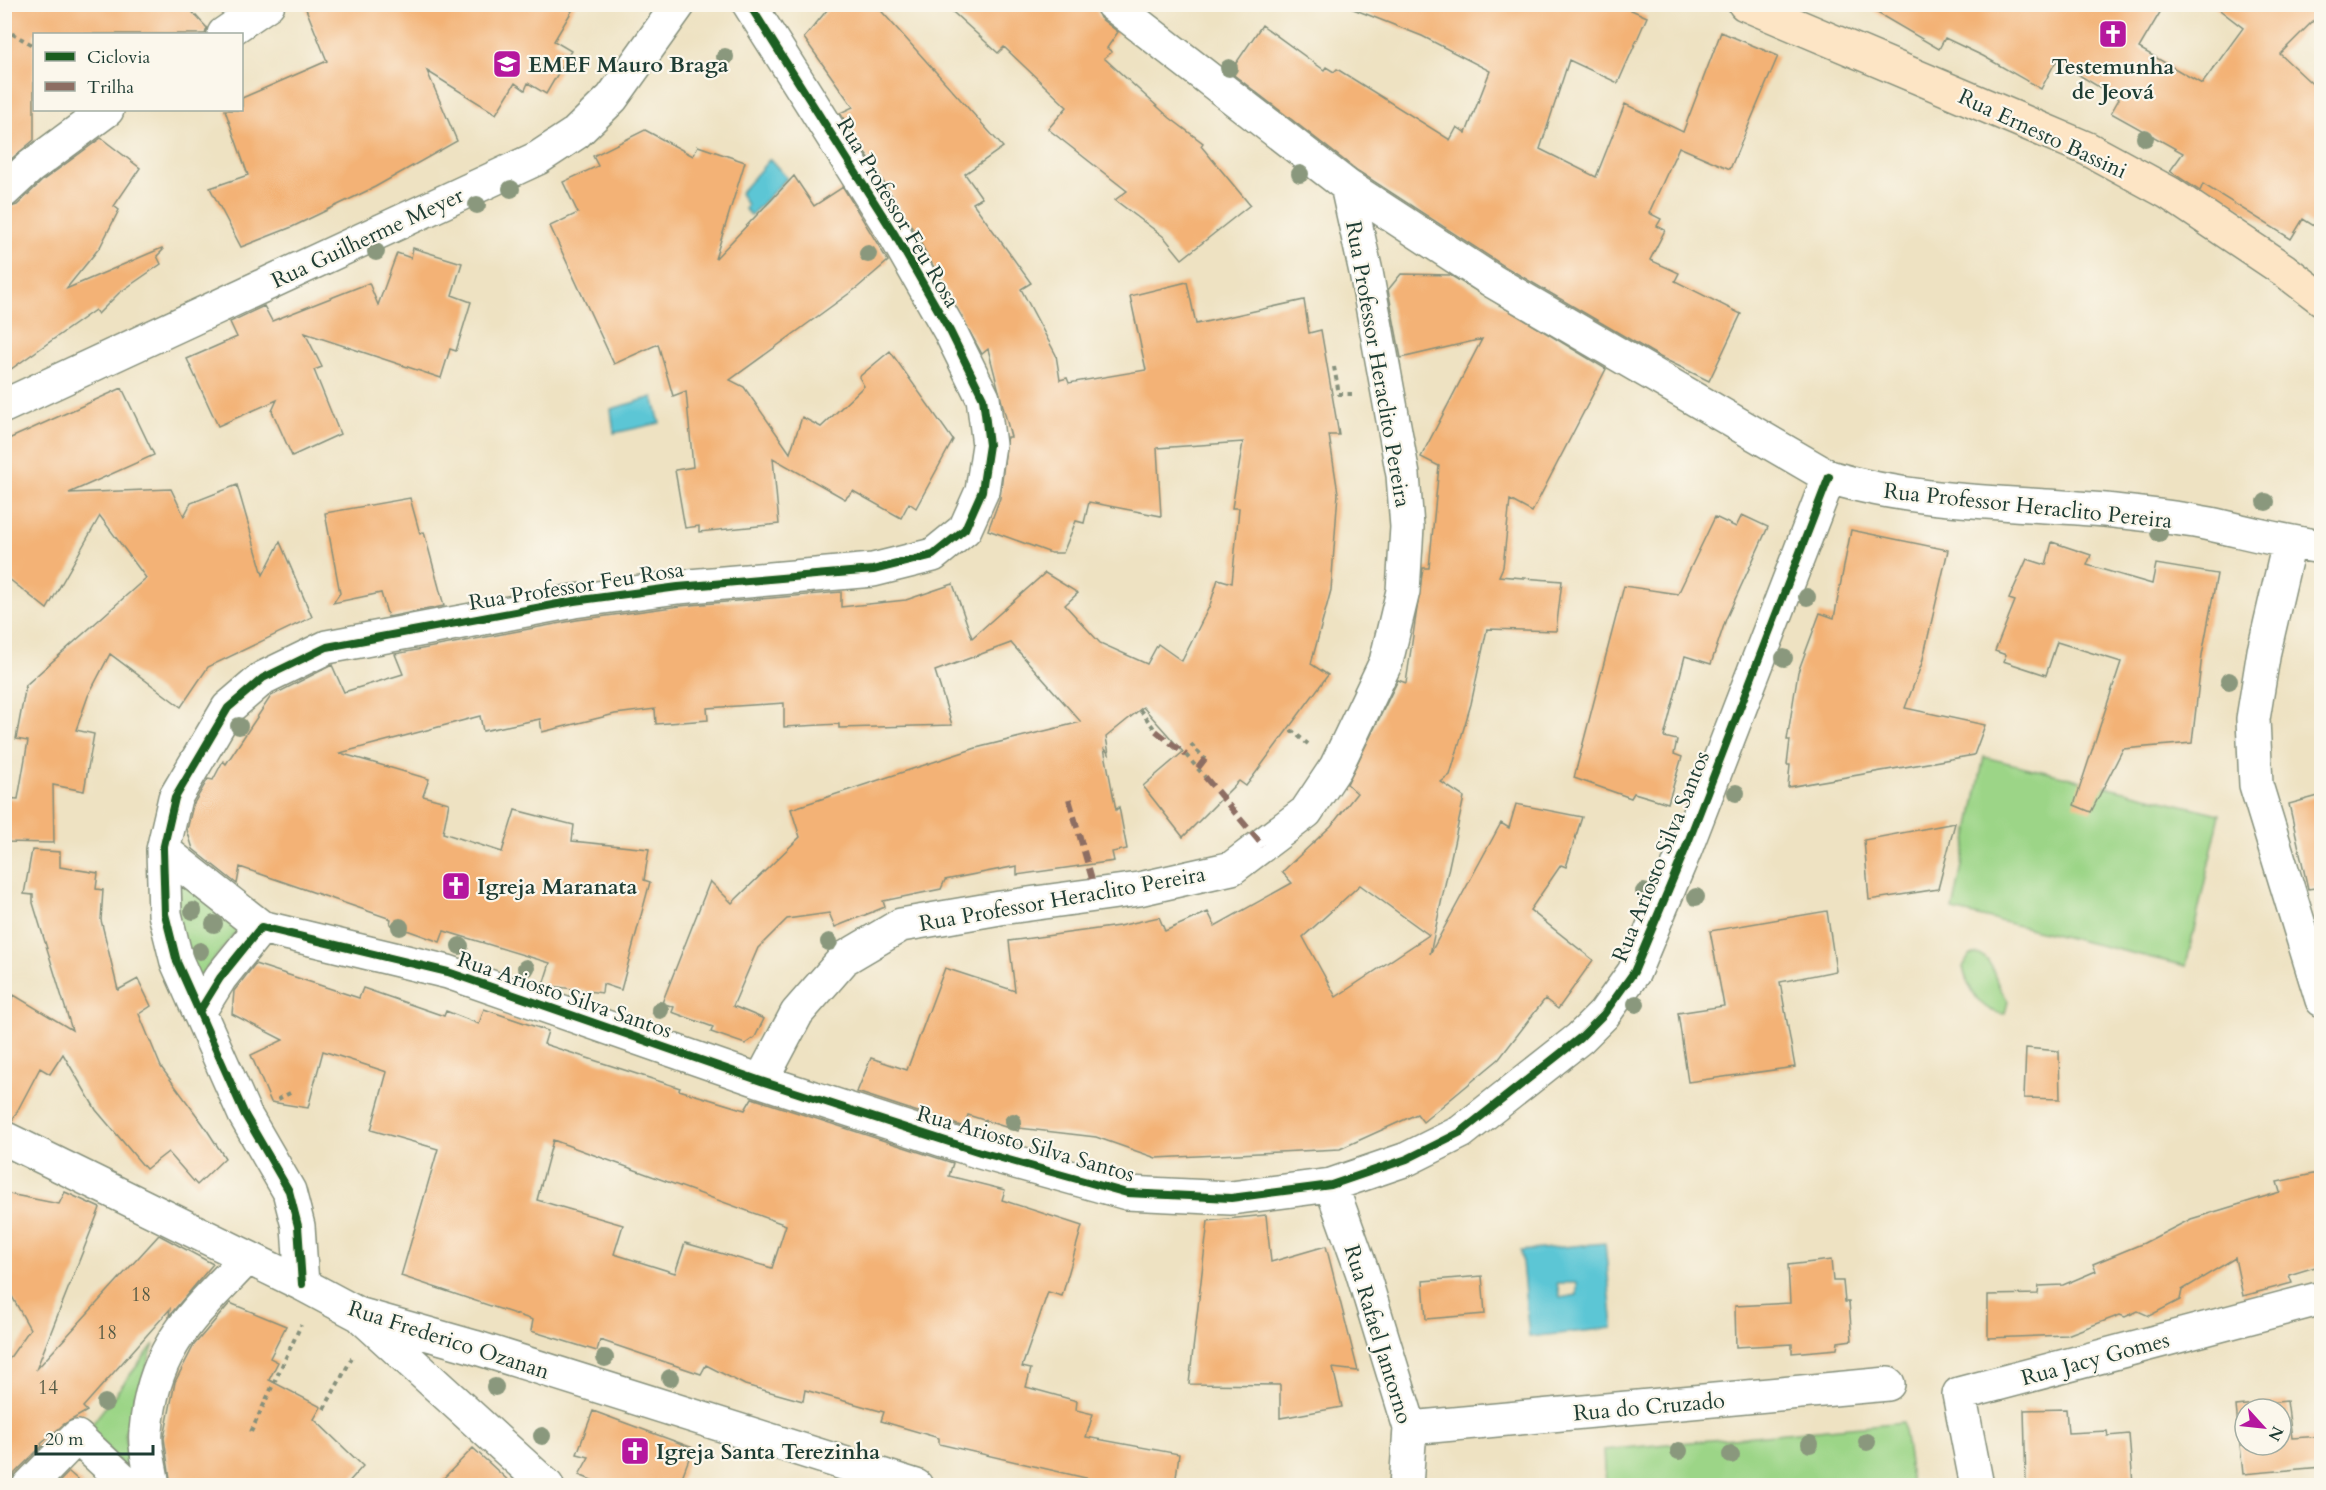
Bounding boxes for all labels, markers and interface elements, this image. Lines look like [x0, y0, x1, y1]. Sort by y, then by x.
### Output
church icon: Testemunha de Jeová [2097, 18, 2129, 50]
legend [33, 33, 243, 111]
text: Ciclovia [87, 45, 151, 70]
school or university icon: EMEF Mauro Braga [491, 48, 523, 80]
place label: EMEF Mauro Braga [528, 50, 729, 80]
place label: Testemunha de Jeová [2052, 52, 2175, 107]
text: Trilha [87, 75, 134, 100]
street label: Rua Ernesto Bassini [1953, 82, 2132, 186]
street label: Rua Professor Feu Rosa [829, 112, 967, 314]
street label: Rua Guilherme Meyer [266, 180, 469, 296]
street label: Rua Professor Heraclito Pereira [1338, 219, 1418, 510]
street label: Rua Professor Heraclito Pereira [1882, 476, 2174, 536]
street label: Rua Professor Feu Rosa [466, 554, 686, 618]
street label: Rua Ariosto Silva Santos [1605, 746, 1717, 966]
street label: Rua Professor Heraclito Pereira [917, 859, 1208, 939]
church icon: Igreja Maranata [440, 870, 472, 902]
place label: Igreja Maranata [477, 872, 637, 902]
street label: Rua Ariosto Silva Santos [453, 944, 676, 1046]
street label: Rua Ariosto Silva Santos [913, 1099, 1138, 1189]
street label: Rua Rafael Jantorno [1337, 1241, 1420, 1428]
house number: 18 [131, 1281, 151, 1308]
street label: Rua Frederico Ozanan [344, 1293, 554, 1387]
house number: 18 [97, 1319, 117, 1346]
street label: Rua Jacy Gomes [2018, 1325, 2173, 1393]
house number: 14 [38, 1374, 58, 1401]
street label: Rua do Cruzado [1572, 1385, 1726, 1429]
north arrow [2233, 1397, 2293, 1457]
scale bar [36, 1418, 153, 1456]
text: N [2262, 1422, 2288, 1445]
text: 20 m [45, 1427, 84, 1452]
church icon: Igreja Santa Terezinha [619, 1435, 651, 1467]
place label: Igreja Santa Terezinha [656, 1437, 880, 1467]

